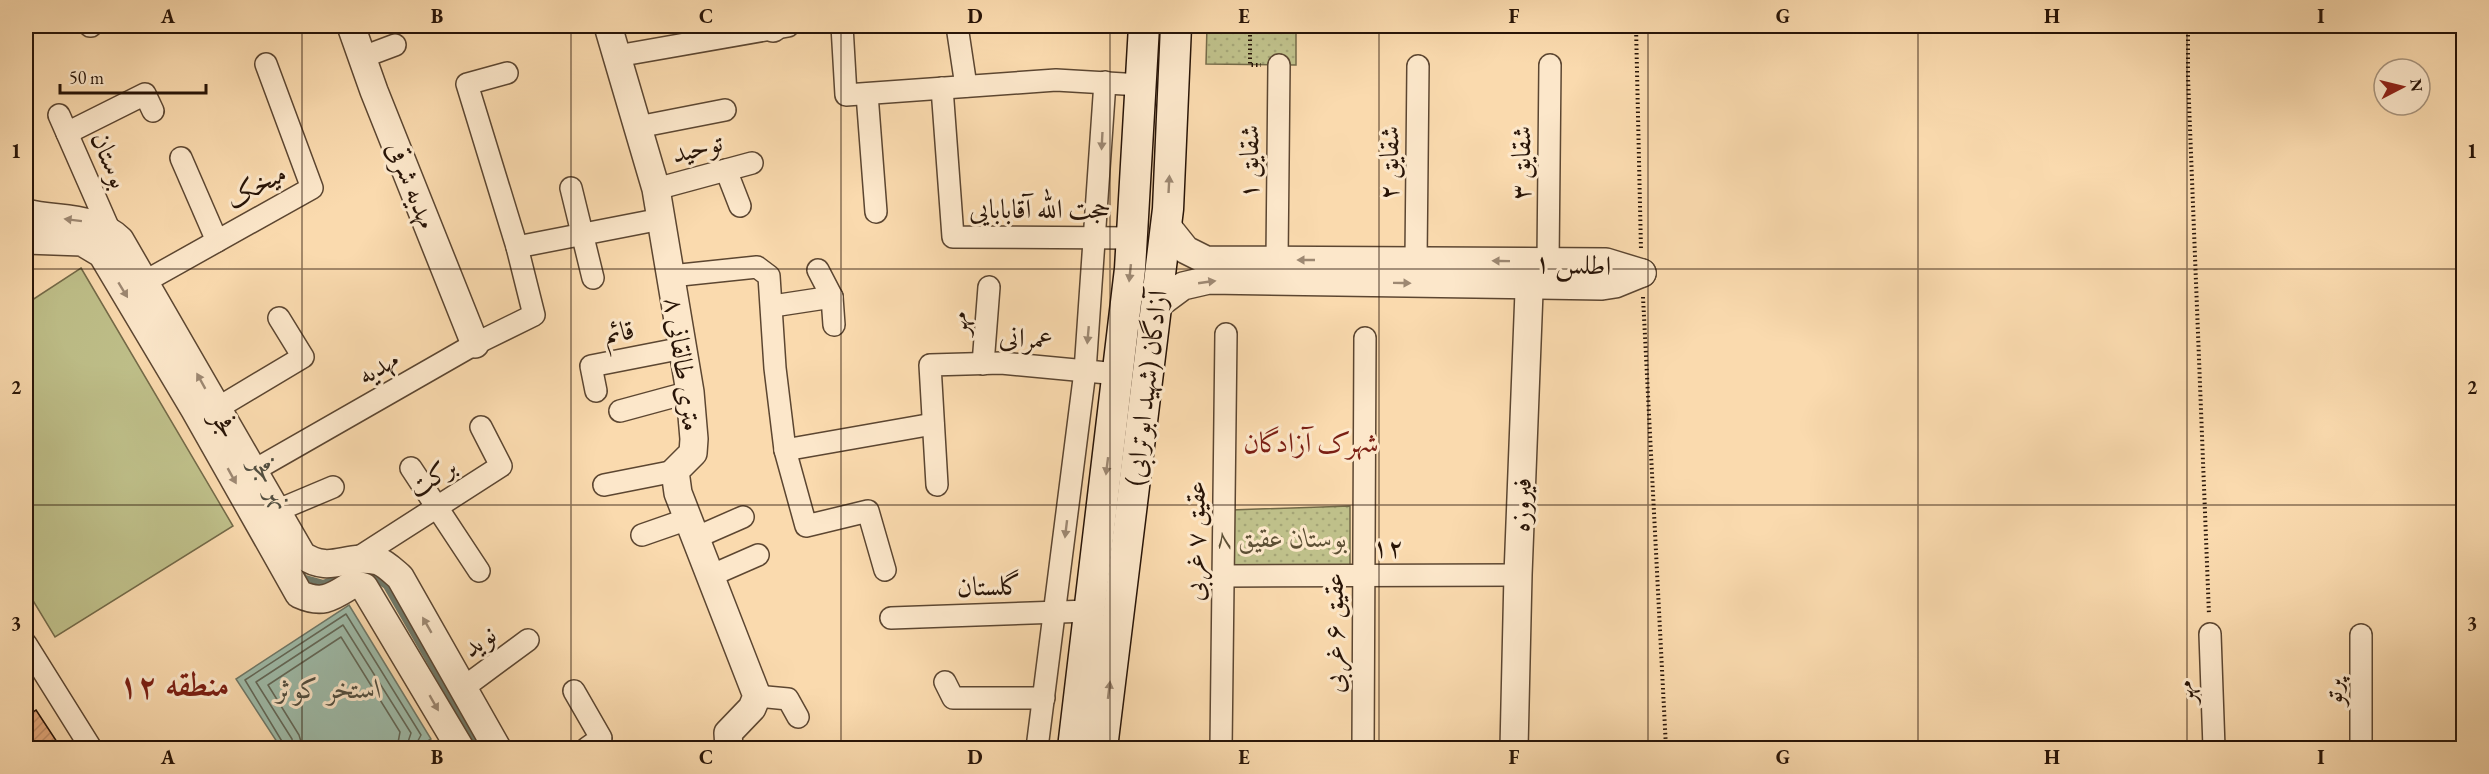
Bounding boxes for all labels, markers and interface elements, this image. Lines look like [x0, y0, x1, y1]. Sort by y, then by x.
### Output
text: A [160, 3, 176, 29]
text: B [431, 3, 443, 29]
text: C [699, 3, 713, 29]
text: D [967, 3, 983, 29]
text: E [1238, 3, 1250, 29]
text: F [1509, 3, 1520, 29]
text: G [1776, 3, 1790, 29]
text: H [2044, 3, 2060, 29]
text: I [2317, 3, 2325, 29]
scale bar [60, 57, 206, 95]
north arrow [2372, 57, 2432, 117]
text: 50 m [69, 66, 104, 89]
text: N [2405, 78, 2428, 93]
street label: توحید [667, 124, 727, 171]
street label: شقایق ۱ [1230, 124, 1267, 200]
street label: شقایق ۲ [1370, 125, 1407, 201]
street label: شقایق ۳ [1502, 125, 1539, 201]
street label: بوستان [83, 126, 138, 193]
one-way arrow [1097, 131, 1106, 150]
street label: مهدیه شرقی [378, 136, 446, 234]
text: 1 [11, 138, 21, 164]
text: 1 [2467, 138, 2477, 164]
street label: میخک [219, 155, 292, 216]
one-way arrow [1164, 174, 1174, 193]
street label: حجت الله آقابابایی [969, 188, 1111, 227]
one-way arrow [63, 215, 82, 224]
street label: اطلس ۱ [1534, 244, 1612, 284]
one-way arrow [1296, 255, 1315, 265]
one-way arrow [1491, 256, 1510, 266]
one-way arrow [1125, 263, 1135, 282]
one-way arrow [1198, 277, 1217, 287]
one-way arrow [1392, 278, 1411, 288]
one-way arrow [118, 282, 129, 298]
street label: آزادگان (شهید ابوترابی) [1116, 285, 1177, 488]
street label: ۸ متری طالقانی [657, 295, 710, 433]
street label: مهر [939, 310, 976, 339]
street label: قائم [601, 311, 638, 357]
street label: عمرانی [998, 318, 1054, 357]
one-way arrow [1083, 326, 1093, 345]
street label: مهدیه [351, 341, 405, 392]
one-way arrow [196, 373, 206, 390]
text: 2 [11, 374, 22, 400]
text: 2 [2467, 374, 2478, 400]
street label: فجر [202, 401, 247, 444]
district label: شهرک آزادگان [1243, 424, 1379, 461]
water label: نهر فجر [241, 446, 303, 517]
street label: برکت [401, 448, 463, 505]
one-way arrow [1102, 457, 1111, 476]
one-way arrow [227, 468, 238, 484]
street label: فیروزه [1502, 477, 1539, 533]
street label: عقیق ۷ غربی [1176, 480, 1215, 602]
one-way arrow [1061, 520, 1071, 539]
park label: بوستان عقیق ۸ [1217, 520, 1347, 555]
street label: ۱۲ [1372, 529, 1404, 564]
street label: گلستان [956, 567, 1022, 604]
street label: عقیق ۶ غربی [1316, 573, 1353, 693]
text: 3 [11, 610, 21, 636]
text: 3 [2467, 610, 2477, 636]
one-way arrow [422, 616, 432, 633]
street label: نوید [455, 616, 503, 665]
district label: منطقه ۱۲ [119, 663, 229, 706]
water label: استخر کوثر [274, 670, 382, 706]
street label: پرتو [2315, 676, 2350, 709]
street label: مهر [2166, 680, 2202, 707]
one-way arrow [1104, 681, 1114, 700]
one-way arrow [428, 695, 439, 711]
text: A [160, 744, 176, 770]
text: B [431, 744, 443, 770]
text: C [699, 744, 713, 770]
text: D [967, 744, 983, 770]
text: E [1238, 744, 1250, 770]
text: F [1509, 744, 1520, 770]
text: G [1776, 744, 1790, 770]
text: H [2044, 744, 2060, 770]
text: I [2317, 744, 2325, 770]

